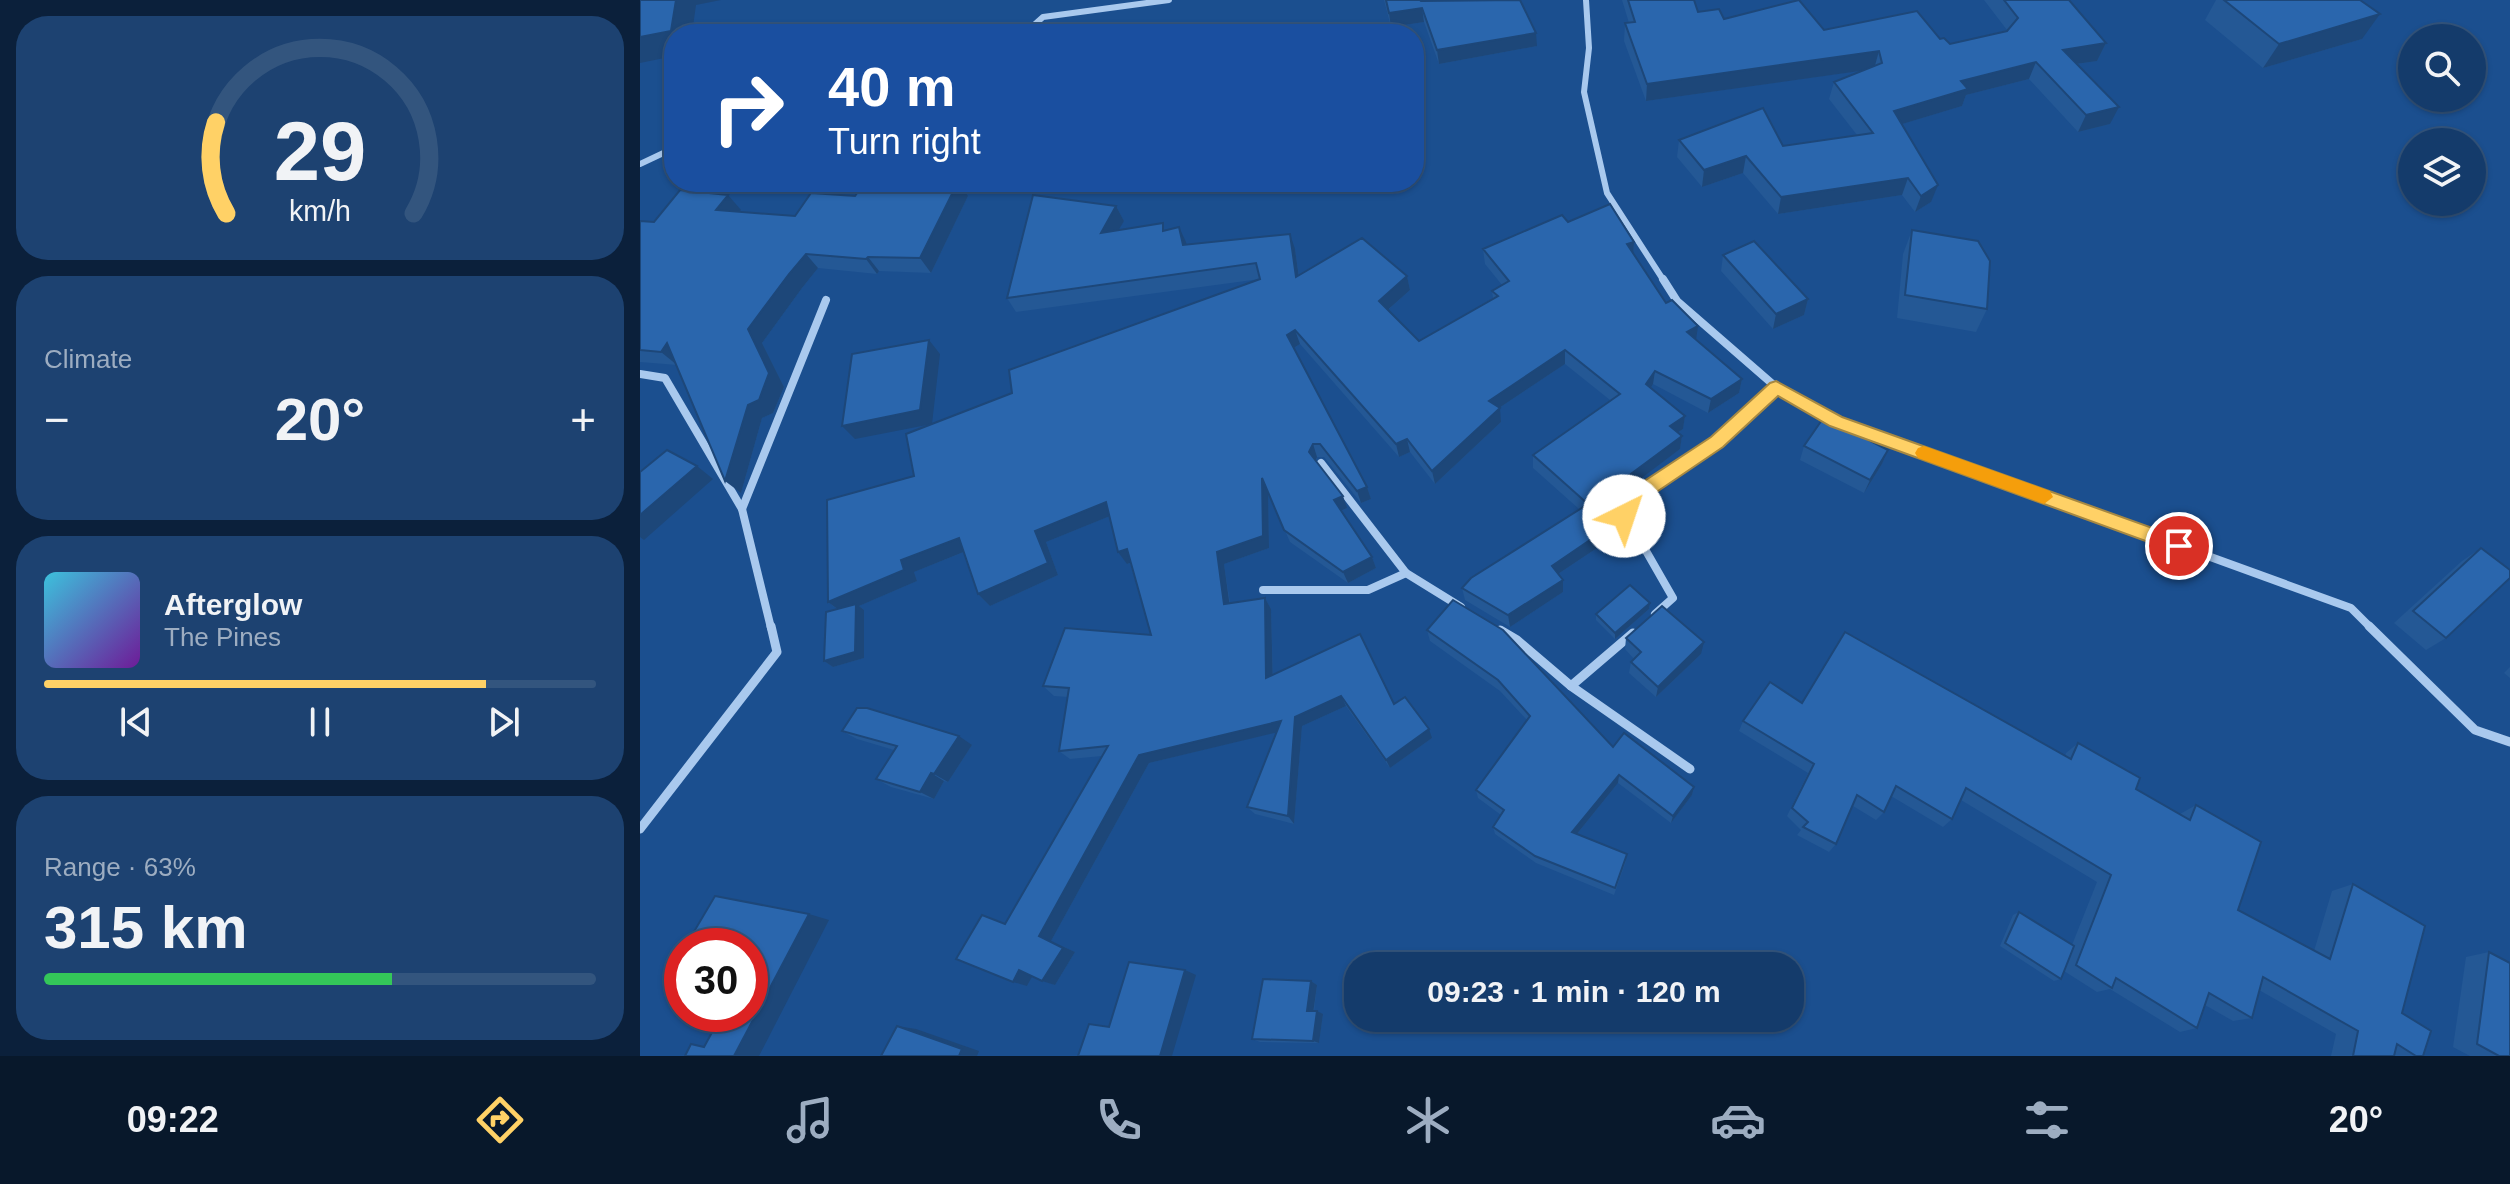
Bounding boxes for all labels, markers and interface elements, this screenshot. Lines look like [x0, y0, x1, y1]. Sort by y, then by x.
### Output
map controls [2398, 24, 2486, 216]
button: search [2398, 24, 2486, 112]
text: 40 m [828, 55, 956, 118]
icon: right [696, 56, 800, 160]
text: 29 [274, 105, 366, 198]
text: Turn right [828, 121, 981, 162]
button: layers [2398, 128, 2486, 216]
text: km/h [289, 195, 351, 227]
text: Climate [44, 344, 132, 374]
text: 20° [275, 386, 365, 453]
text: − [44, 395, 70, 444]
text: + [570, 395, 596, 444]
position arrow [1582, 474, 1666, 558]
pin [2145, 512, 2213, 580]
icon: arrive [2157, 524, 2201, 568]
text: Afterglow [164, 588, 302, 621]
text: The Pines [164, 622, 281, 652]
icon: previous [114, 700, 158, 744]
icon: pause [298, 700, 342, 744]
icon: next [482, 700, 526, 744]
text: Range · 63% [44, 852, 196, 882]
text: 315 km [44, 894, 248, 961]
speed limit sign: 30 [664, 928, 768, 1032]
text: 09:23 · 1 min · 120 m [1427, 975, 1721, 1008]
icon: directions [472, 1092, 528, 1148]
icon: music [782, 1092, 838, 1148]
icon: phone [1091, 1092, 1147, 1148]
icon: climate [1400, 1092, 1456, 1148]
icon: car [1710, 1092, 1766, 1148]
icon: filters [2019, 1092, 2075, 1148]
text: 09:22 [127, 1099, 219, 1140]
text: 20° [2329, 1099, 2383, 1140]

